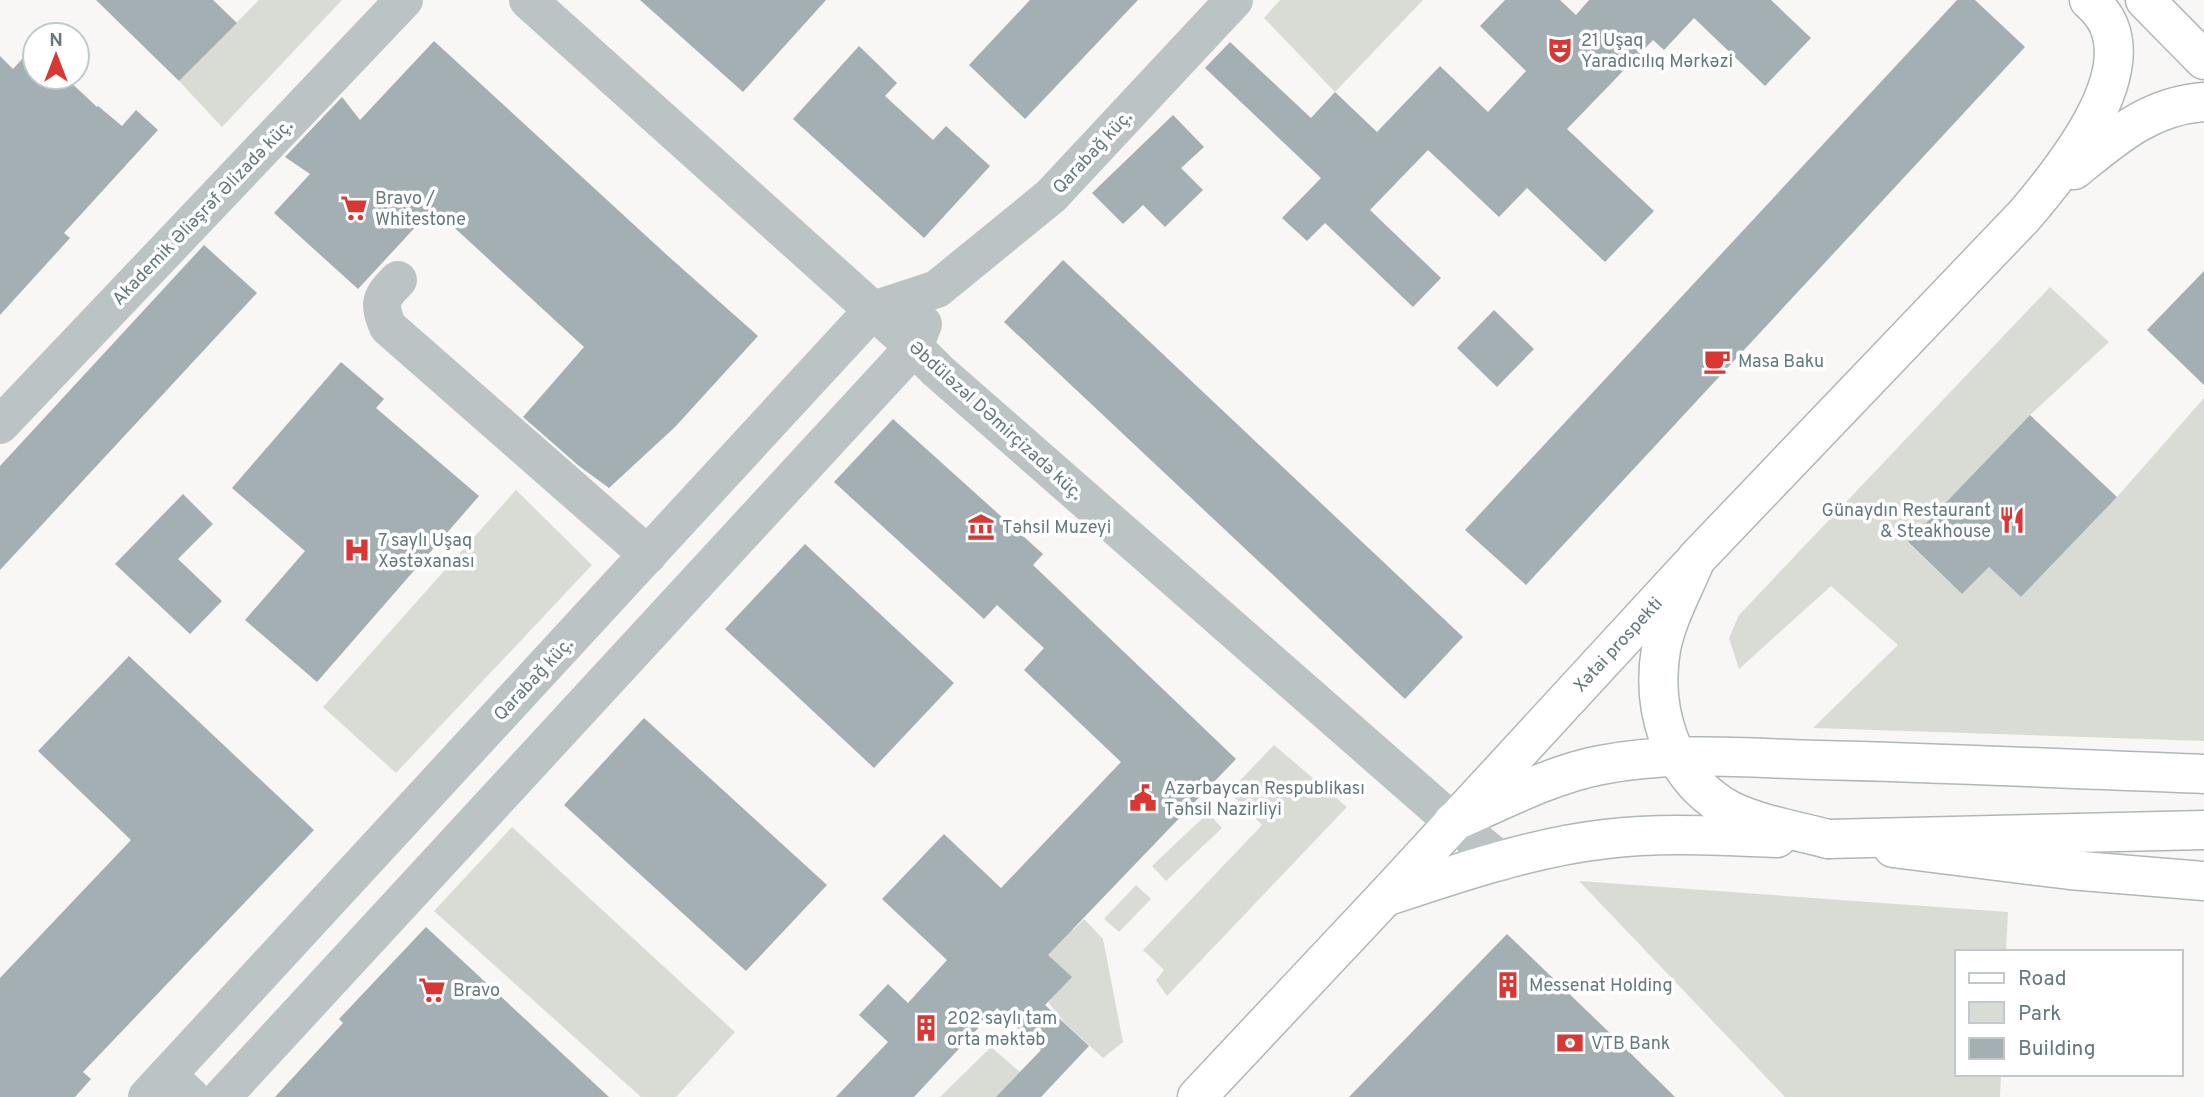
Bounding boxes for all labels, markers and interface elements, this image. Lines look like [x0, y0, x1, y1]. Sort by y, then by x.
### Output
north arrow [21, 21, 91, 91]
text: N [49, 29, 63, 53]
place label: 21 Uşaq Yaradıcılıq Mərkəzi [1581, 30, 1733, 74]
theatre icon: 21 Uşaq Yaradıcılıq Mərkəzi [1545, 35, 1575, 65]
street label: Qarabağ küç. [1049, 106, 1138, 200]
street label: Akademik Əliəşrəf Əlizadə küç. [108, 115, 298, 311]
place label: Bravo / Whitestone [375, 188, 466, 232]
supermarket icon: Bravo / Whitestone [339, 193, 369, 223]
street label: Əbdüləzəl DƏmirçizadə küç. [903, 337, 1087, 506]
cafe icon: Masa Baku [1702, 346, 1732, 376]
place label: Masa Baku [1738, 351, 1824, 374]
place label: Günaydın Restaurant & Steakhouse [1822, 500, 1991, 544]
restaurant icon: Günaydın Restaurant & Steakhouse [1997, 505, 2027, 535]
museum icon: Təhsil Muzeyi [966, 512, 996, 542]
place label: Təhsil Muzeyi [1002, 517, 1111, 540]
place label: 7 saylı Uşaq Xəstəxanası [378, 530, 475, 574]
hospital icon: 7 saylı Uşaq Xəstəxanası [342, 535, 372, 565]
street label: Xətai prospekti [1569, 593, 1668, 698]
street label: Qarabağ küç. [490, 633, 579, 727]
place label: Azərbaycan Respublikası Təhsil Nazirliyi [1164, 778, 1365, 822]
public building icon: Azərbaycan Respublikası Təhsil Nazirliyi [1128, 783, 1158, 813]
legend [1955, 950, 2183, 1076]
text: Road [2018, 966, 2067, 993]
building icon: Messenat Holding [1493, 970, 1523, 1000]
supermarket icon: Bravo [417, 975, 447, 1005]
place label: Messenat Holding [1529, 975, 1673, 998]
place label: Bravo [453, 980, 500, 1003]
text: Park [2018, 1001, 2061, 1028]
place label: 202 saylı tam orta məktəb [947, 1008, 1057, 1052]
building icon: 202 saylı tam orta məktəb [911, 1013, 941, 1043]
bank icon: VTB Bank [1555, 1028, 1585, 1058]
place label: VTB Bank [1591, 1033, 1670, 1056]
text: Building [2018, 1036, 2096, 1063]

